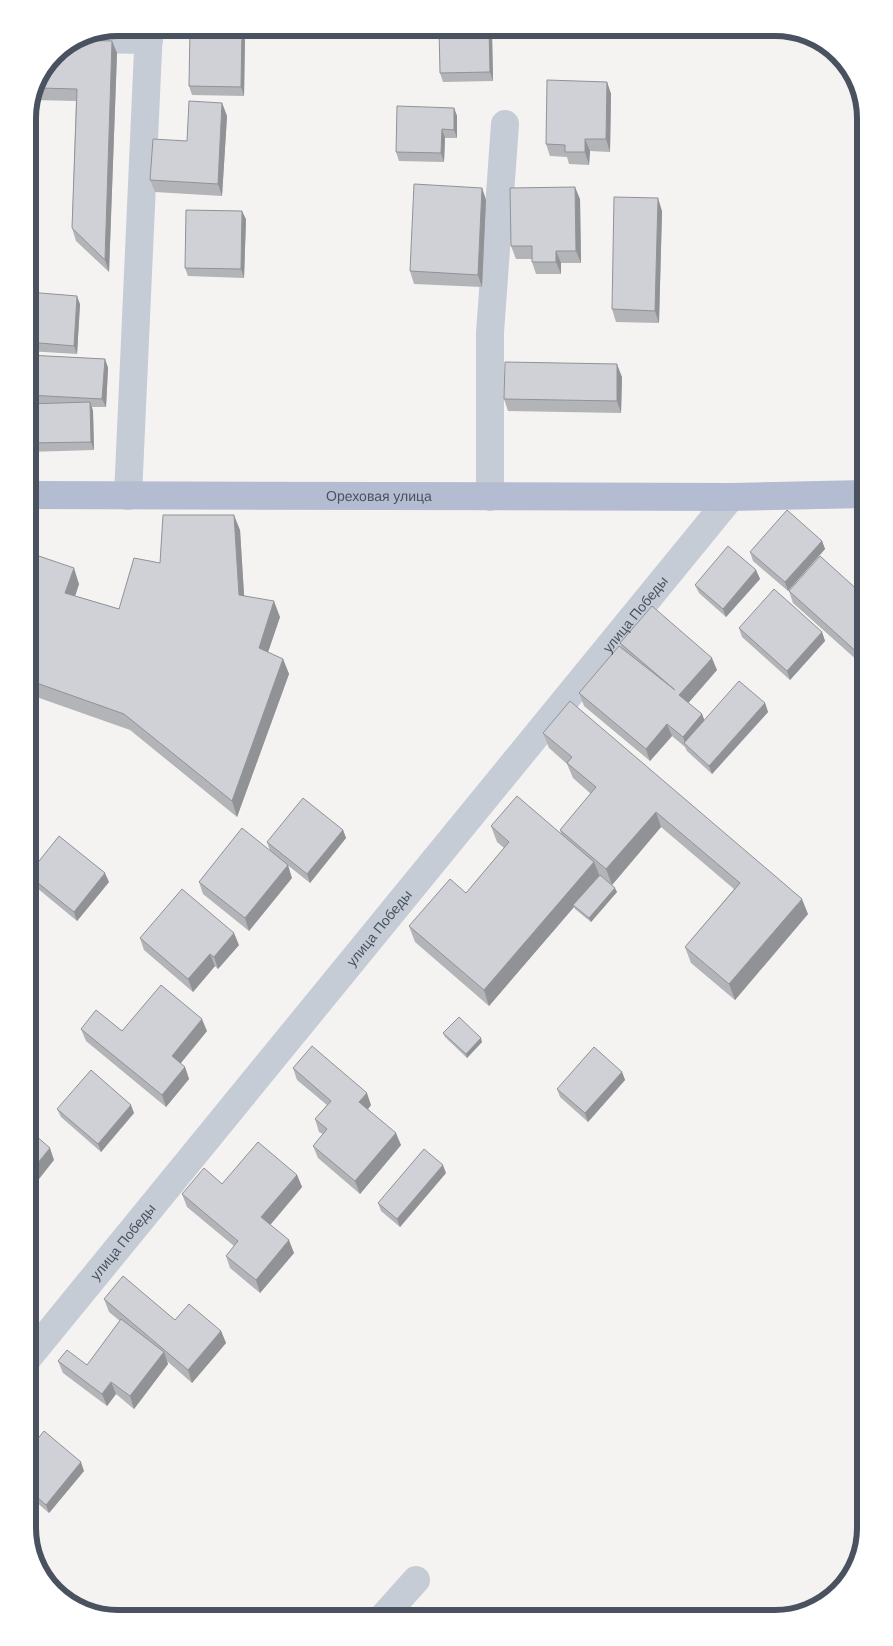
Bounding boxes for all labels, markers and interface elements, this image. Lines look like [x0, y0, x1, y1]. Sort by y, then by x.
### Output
street label: Ореховая улица [326, 487, 432, 505]
street label: улица Победы [599, 572, 672, 656]
street label: улица Победы [342, 886, 416, 970]
street label: улица Победы [86, 1200, 159, 1284]

